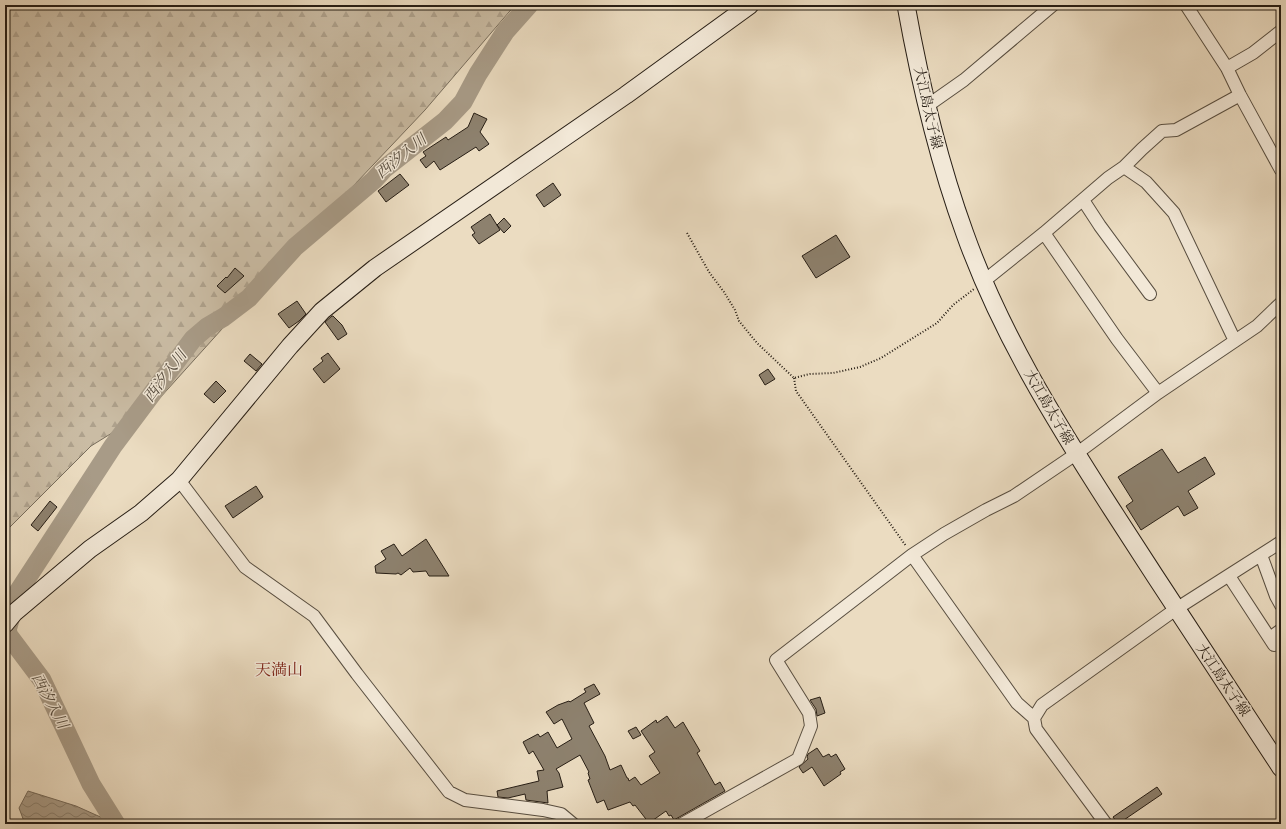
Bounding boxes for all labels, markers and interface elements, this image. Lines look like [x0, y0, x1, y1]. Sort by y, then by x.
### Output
street label: 大江島太子線 [910, 65, 946, 151]
water label: 西汐入川 [372, 129, 432, 182]
water label: 西汐入川 [140, 345, 191, 405]
street label: 大江島太子線 [1021, 366, 1077, 448]
street label: 大江島太子線 [1192, 640, 1254, 720]
district label: 天満山 [255, 660, 303, 679]
water label: 西汐入川 [28, 670, 73, 733]

